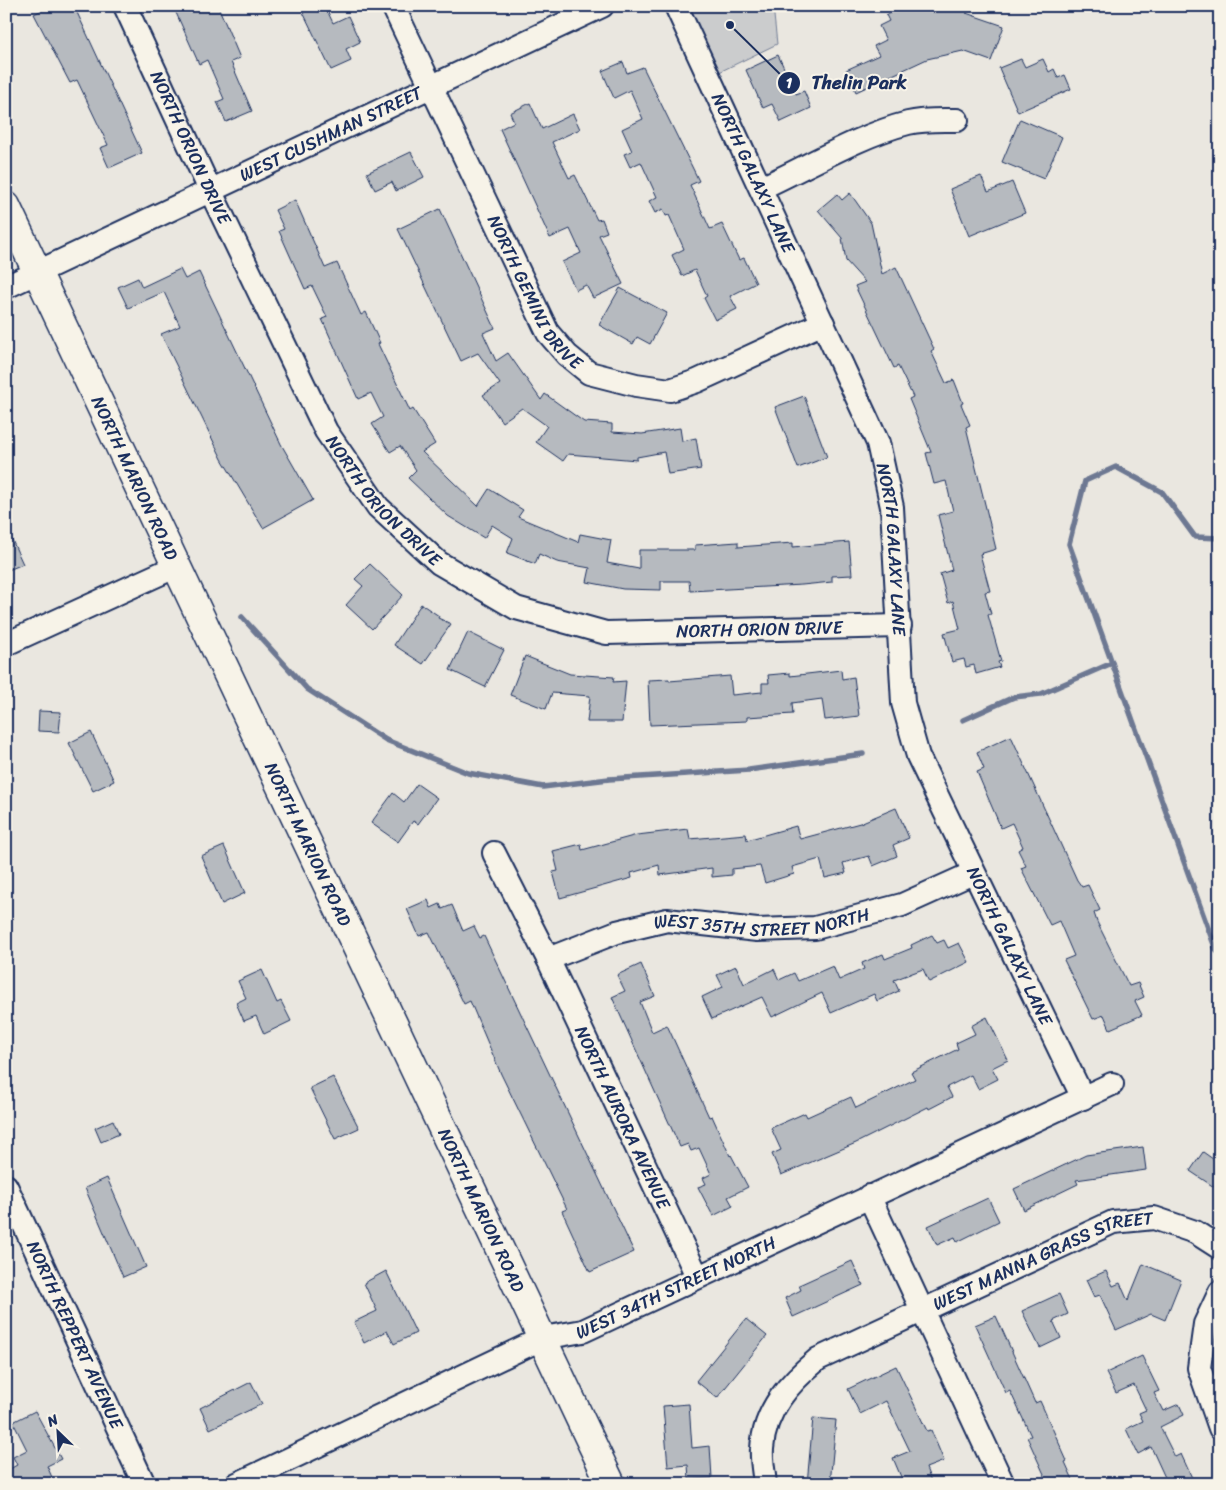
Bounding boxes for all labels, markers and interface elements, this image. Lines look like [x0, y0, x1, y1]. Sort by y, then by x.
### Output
street label: NORTH ORION DRIVE [141, 65, 241, 231]
callout: Thelin Park [777, 66, 917, 100]
text: Thelin Park [811, 66, 907, 99]
text: 1 [786, 70, 793, 96]
street label: WEST CUSHMAN STREET [234, 77, 429, 191]
street label: NORTH GALAXY LANE [702, 88, 805, 259]
street label: NORTH GEMINI DRIVE [478, 209, 591, 378]
street label: NORTH MARION ROAD [82, 390, 188, 566]
street label: NORTH ORION DRIVE [317, 428, 450, 575]
street label: NORTH GALAXY LANE [867, 460, 915, 638]
street label: NORTH ORION DRIVE [676, 611, 844, 647]
street label: NORTH MARION ROAD [255, 756, 361, 932]
street label: NORTH GALAXY LANE [957, 861, 1062, 1032]
street label: WEST 35TH STREET NORTH [650, 898, 873, 946]
street label: NORTH AURORA AVENUE [565, 1020, 680, 1216]
street label: NORTH MARION ROAD [429, 1123, 534, 1298]
street label: WEST MANNA GRASS STREET [927, 1202, 1156, 1320]
street label: WEST 34TH STREET NORTH [570, 1227, 782, 1348]
street label: NORTH REPPERT AVENUE [22, 1238, 128, 1432]
north arrow [32, 1408, 82, 1458]

